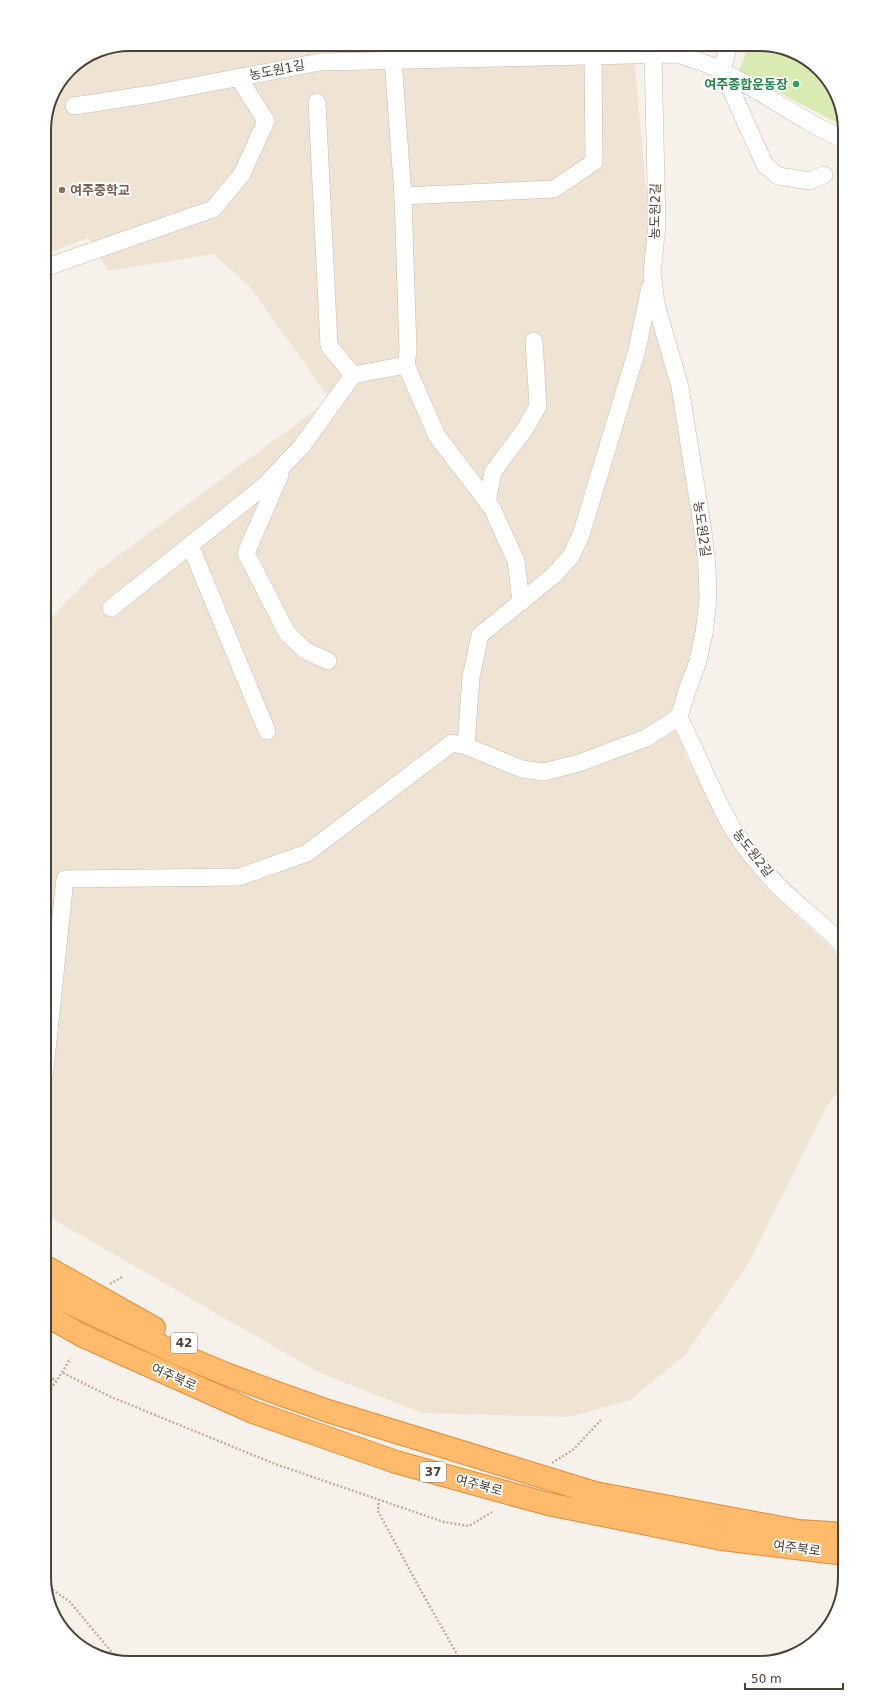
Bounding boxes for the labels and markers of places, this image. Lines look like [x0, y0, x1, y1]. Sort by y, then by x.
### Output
place label: 여주종합운동장 [704, 77, 788, 92]
marker: 여주종합운동장 [791, 79, 801, 89]
place label: 여주중학교 [70, 183, 130, 198]
marker: 여주중학교 [57, 185, 67, 195]

